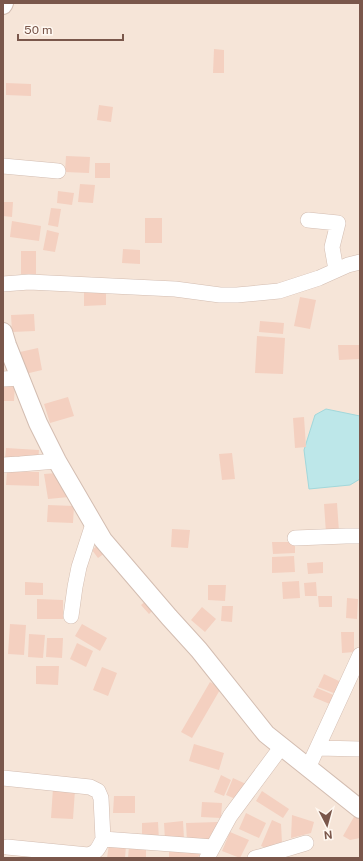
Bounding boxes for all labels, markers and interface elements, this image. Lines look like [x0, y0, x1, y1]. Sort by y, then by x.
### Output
scale bar [18, 16, 123, 42]
text: 50 m [24, 23, 52, 37]
north arrow [307, 805, 347, 845]
text: N [323, 829, 333, 841]

